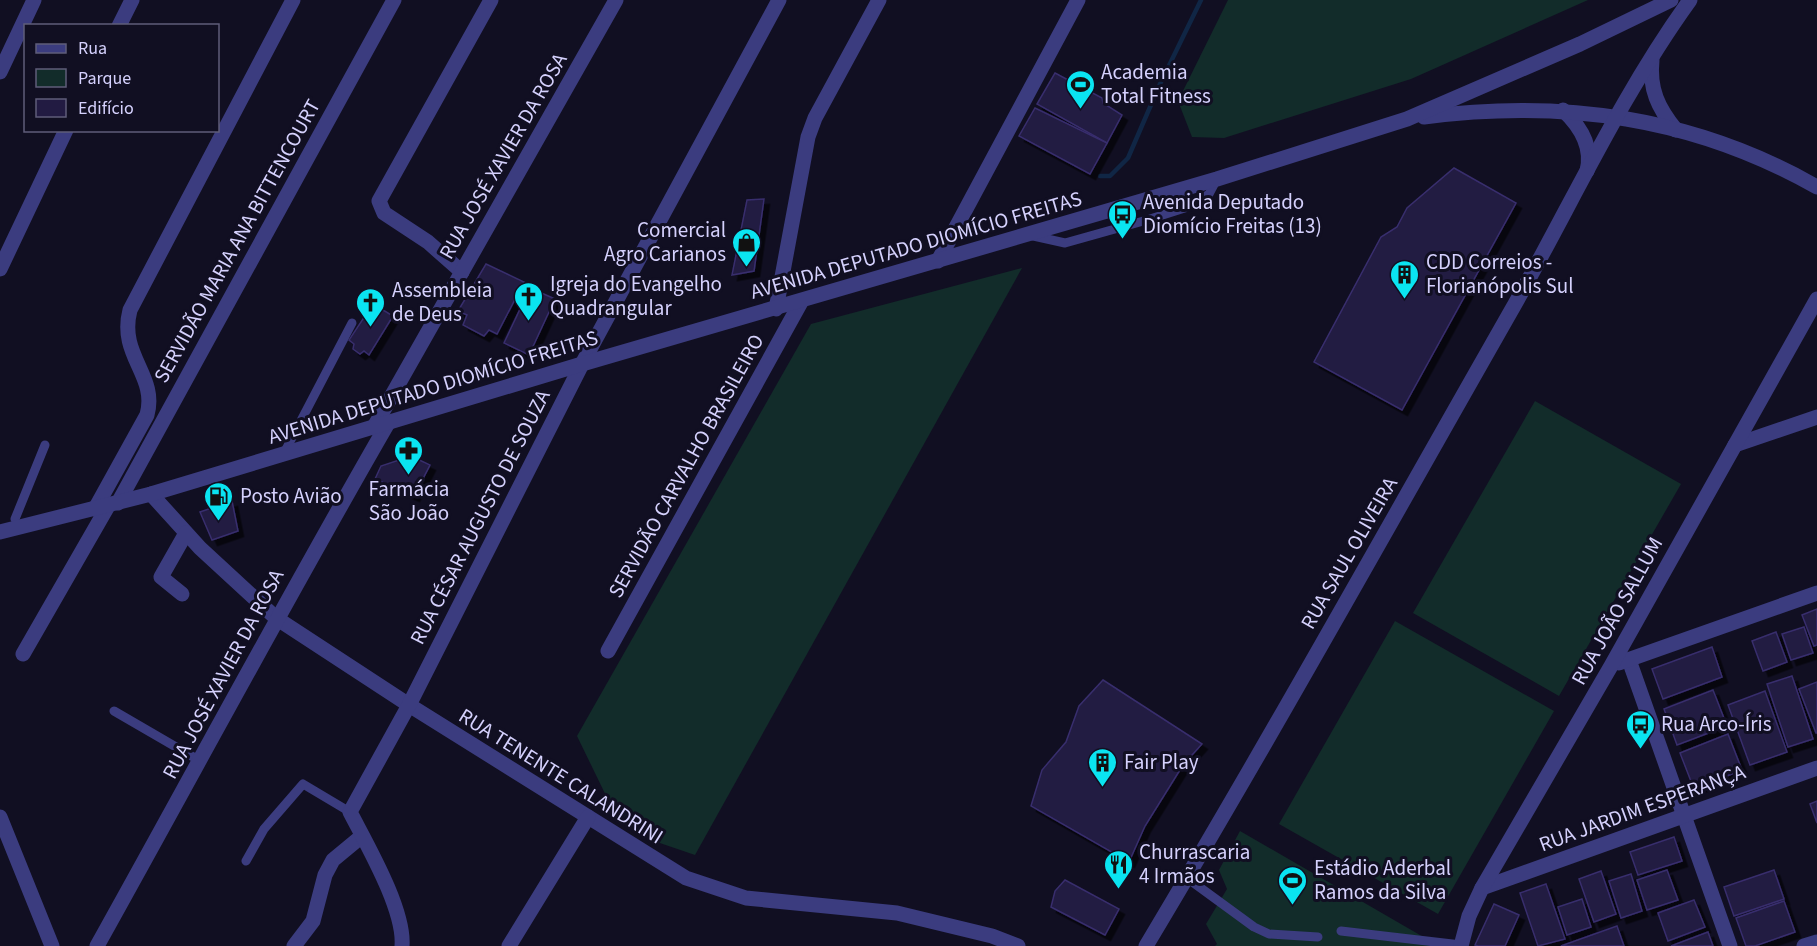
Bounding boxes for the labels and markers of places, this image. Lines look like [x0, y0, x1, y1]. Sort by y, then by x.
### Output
place label: Academia Total Fitness [1101, 57, 1211, 111]
sports icon: Academia Total Fitness [1064, 68, 1096, 110]
place label: Avenida Deputado Diomício Freitas (13) [1143, 187, 1322, 241]
bus stop icon: Avenida Deputado Diomício Freitas (13) [1106, 198, 1138, 240]
place label: Comercial Agro Carianos [604, 215, 726, 269]
shop icon: Comercial Agro Carianos [731, 226, 763, 268]
place label: CDD Correios - Florianópolis Sul [1426, 247, 1574, 301]
building icon: CDD Correios - Florianópolis Sul [1389, 258, 1421, 300]
place label: Igreja do Evangelho Quadrangular [550, 269, 722, 323]
place label: Assembleia de Deus [392, 275, 492, 329]
church icon: Igreja do Evangelho Quadrangular [513, 280, 545, 322]
church icon: Assembleia de Deus [355, 286, 387, 328]
pharmacy icon: Farmácia São João [393, 434, 425, 476]
place label: Farmácia São João [369, 474, 449, 528]
fuel station icon: Posto Avião [203, 480, 235, 522]
place label: Posto Avião [240, 481, 342, 511]
bus stop icon: Rua Arco-Íris [1624, 708, 1656, 750]
place label: Rua Arco-Íris [1661, 709, 1772, 739]
building icon: Fair Play [1087, 746, 1119, 788]
place label: Fair Play [1124, 747, 1199, 777]
place label: Churrascaria 4 Irmãos [1139, 837, 1250, 891]
restaurant icon: Churrascaria 4 Irmãos [1102, 848, 1134, 890]
place label: Estádio Aderbal Ramos da Silva [1314, 853, 1451, 907]
sports icon: Estádio Aderbal Ramos da Silva [1277, 864, 1309, 906]

